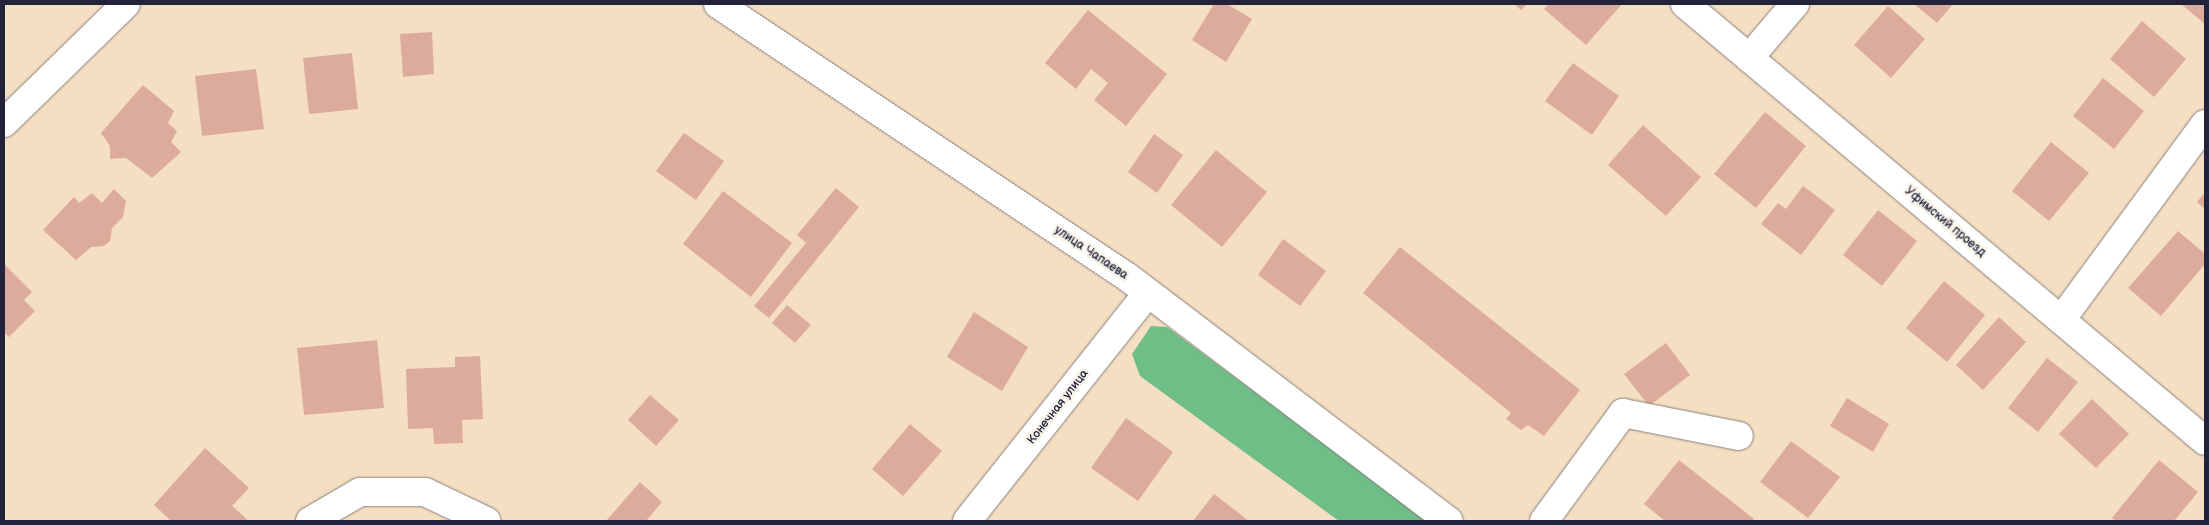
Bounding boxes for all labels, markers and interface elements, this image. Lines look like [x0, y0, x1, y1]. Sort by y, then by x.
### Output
street label: Уфимский проезд [1902, 184, 1988, 260]
street label: улица Чапаева [1051, 223, 1131, 283]
street label: Конечная улица [1024, 367, 1092, 447]

